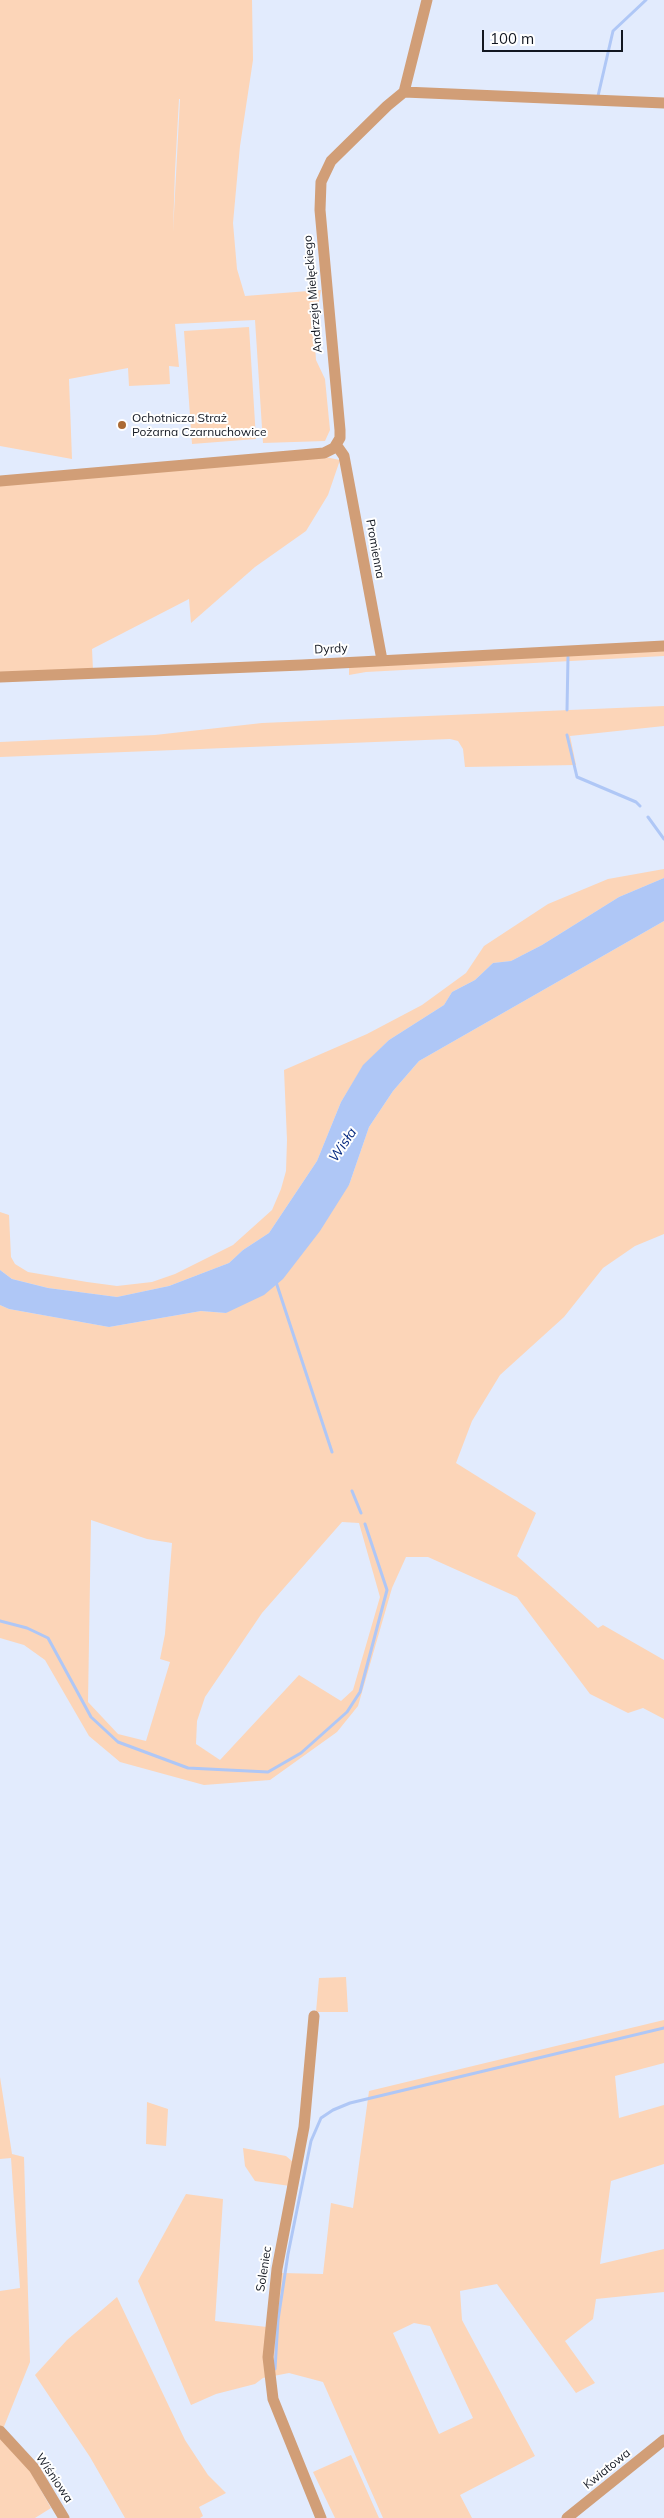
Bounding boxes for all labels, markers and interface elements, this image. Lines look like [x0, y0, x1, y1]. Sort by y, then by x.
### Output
scale bar [484, 20, 625, 52]
text: 100 m [490, 29, 534, 48]
street label: Andrzeja Mielęckiego [301, 235, 325, 353]
place label: Ochotnicza Straż Pożarna Czarnuchowice [132, 411, 266, 439]
marker: Ochotnicza Straż Pożarna Czarnuchowice [116, 419, 128, 431]
street label: Promienna [363, 518, 387, 580]
street label: Dyrdy [314, 641, 348, 657]
water label: Wisła [326, 1125, 360, 1165]
street label: Soleniec [253, 2245, 275, 2293]
street label: Kwiatowa [581, 2446, 633, 2492]
street label: Wiśniowa [32, 2451, 76, 2505]

